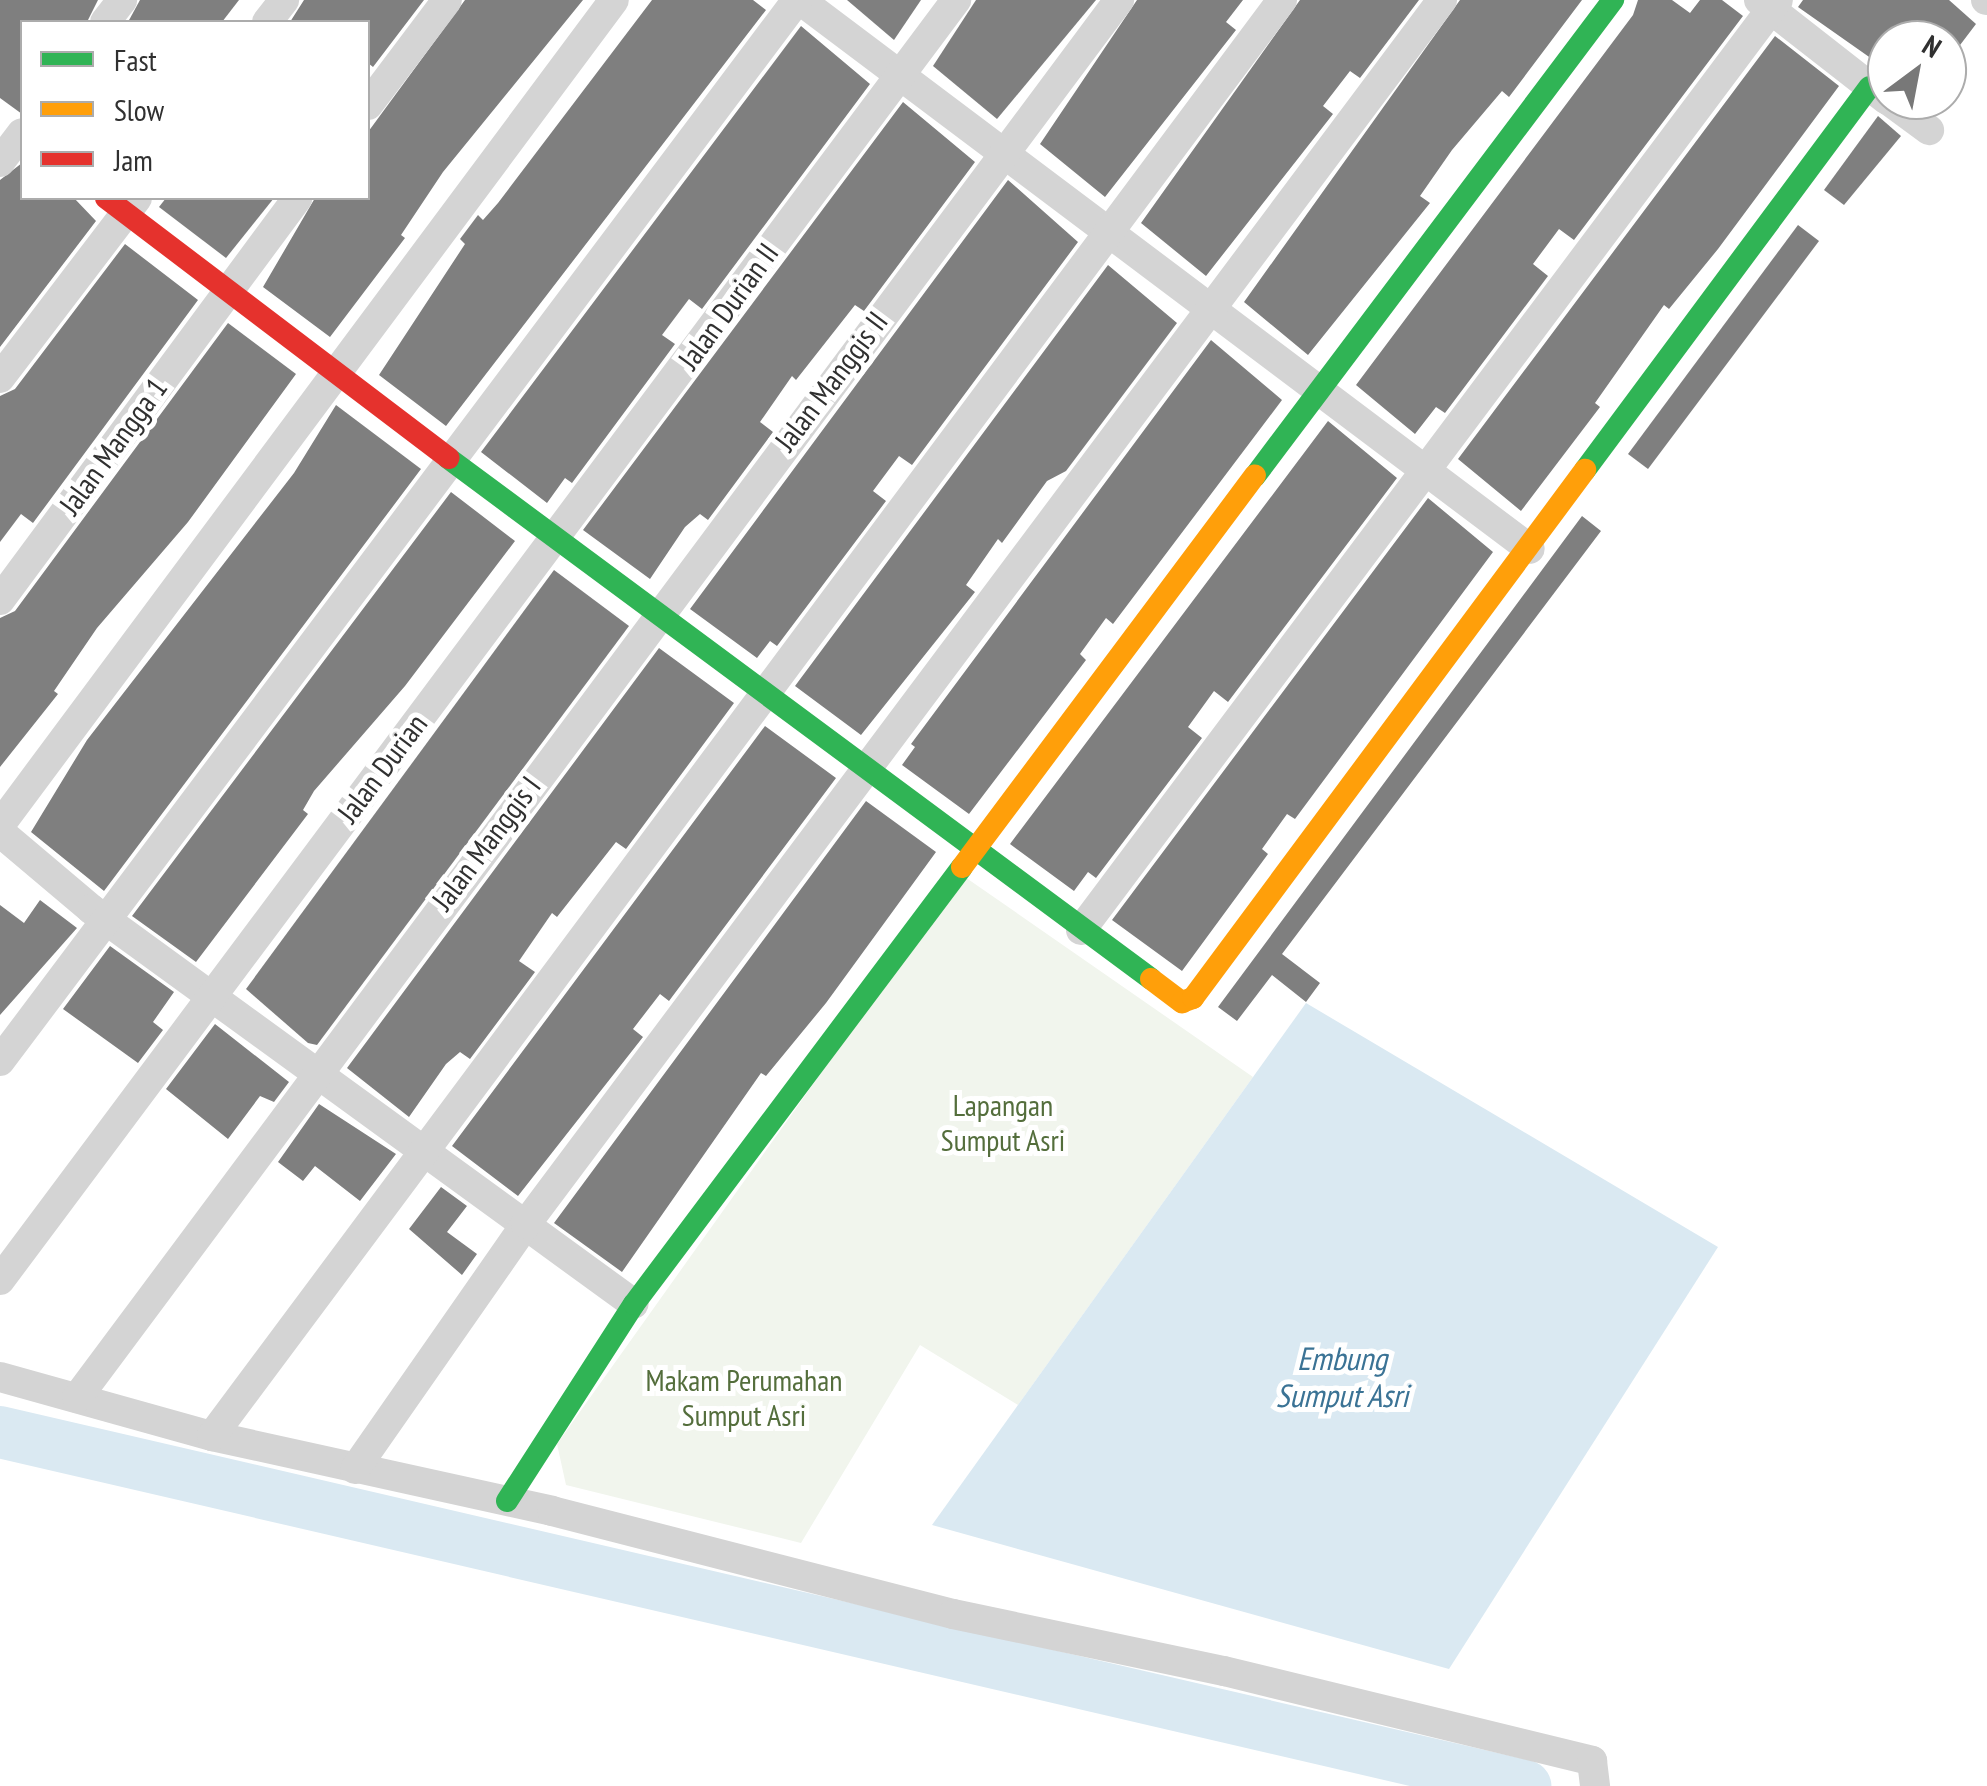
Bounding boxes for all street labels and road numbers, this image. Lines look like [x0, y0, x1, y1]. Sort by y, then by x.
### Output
street label: Jalan Durian II [670, 236, 786, 376]
street label: Jalan Manggis II [767, 304, 895, 458]
street label: Jalan Mangga 1 [51, 371, 175, 521]
street label: Jalan Durian [330, 707, 434, 829]
street label: Jalan Manggis I [424, 769, 548, 917]

